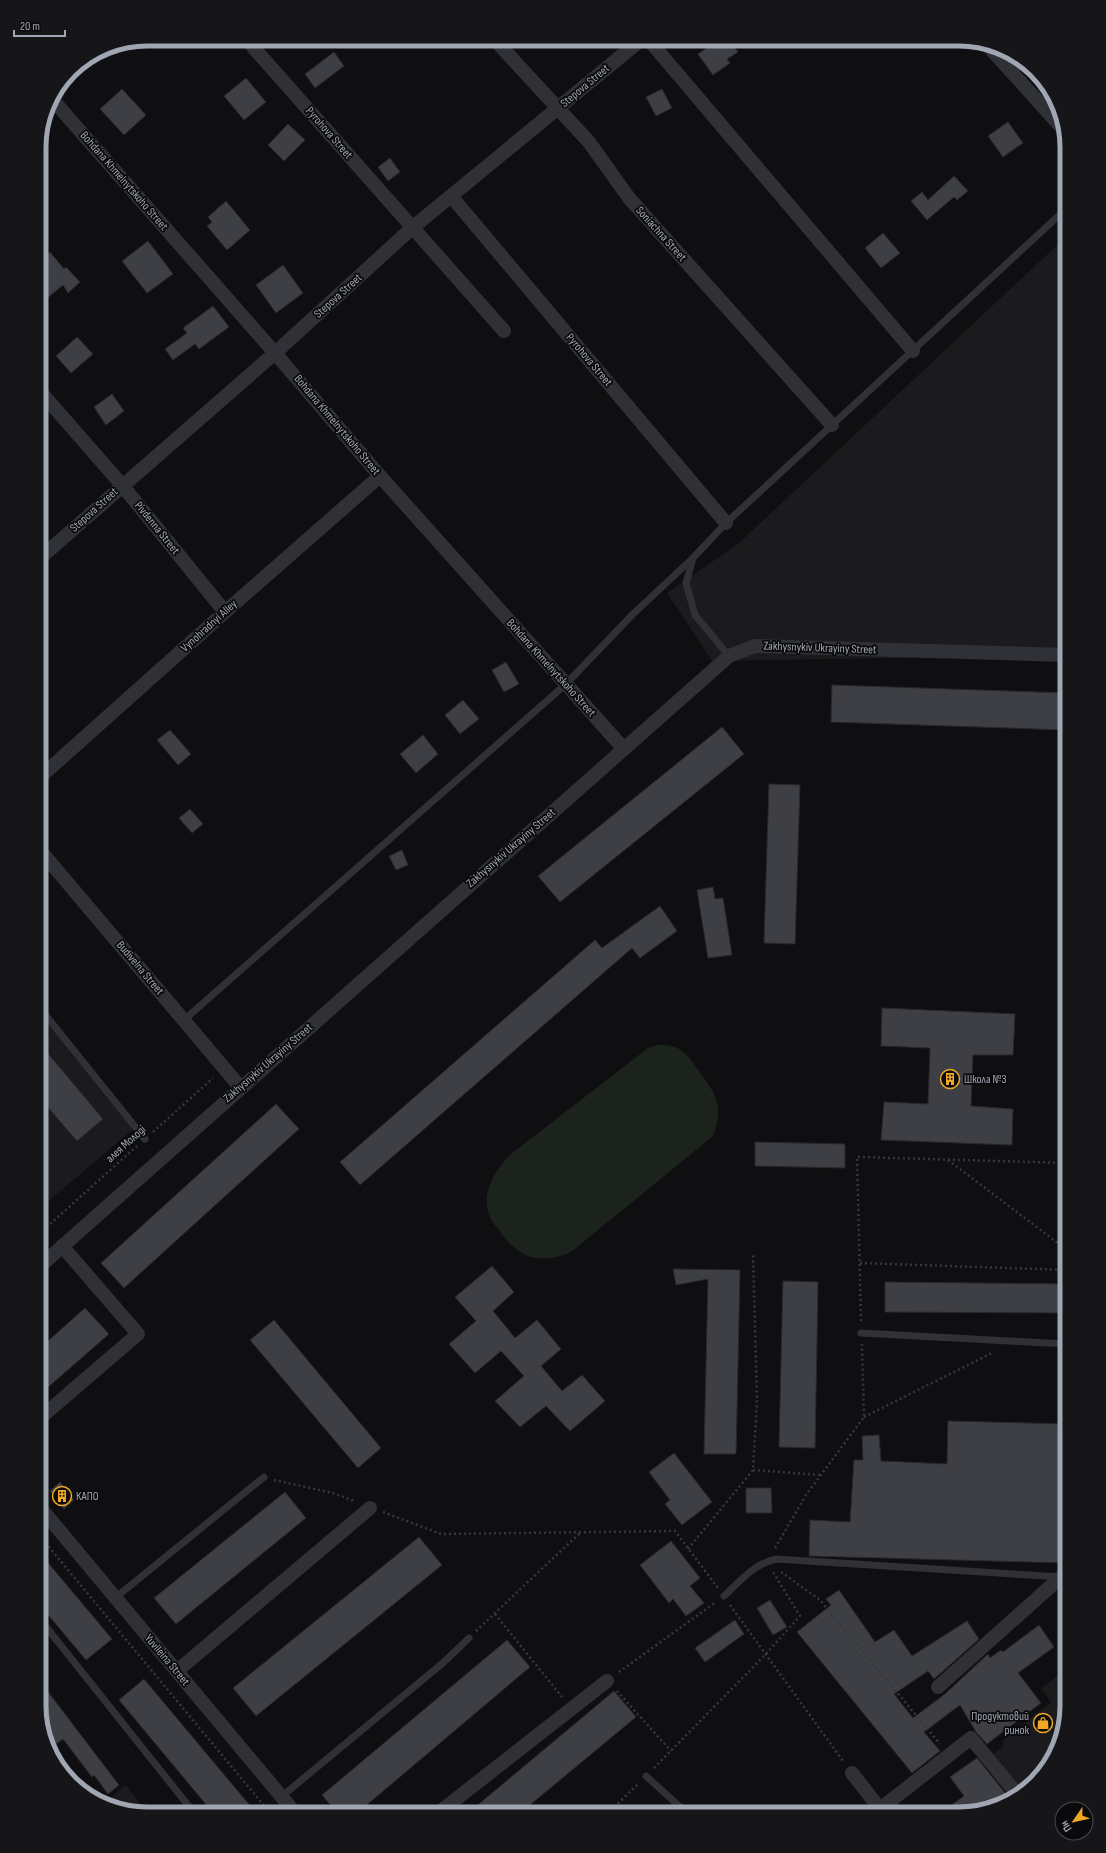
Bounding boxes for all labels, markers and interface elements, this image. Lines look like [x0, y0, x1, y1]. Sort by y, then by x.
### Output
scale bar [14, 12, 65, 38]
text: 20 m [20, 19, 40, 34]
street label: Stepova Street [557, 61, 613, 111]
street label: Pyrohova Street [302, 104, 356, 162]
street label: Bohdana Khmelnytskoho Street [77, 128, 171, 234]
street label: Soniachna Street [632, 203, 690, 265]
street label: Stepova Street [311, 270, 365, 322]
street label: Pyrohova Street [563, 331, 616, 390]
street label: Bohdana Khmelnytskoho Street [291, 372, 384, 479]
street label: Stepova Street [67, 484, 121, 536]
street label: Pivdenna Street [131, 498, 183, 558]
street label: Vynohradnyi Alley [178, 596, 241, 655]
street label: Bohdana Khmelnytskoho Street [503, 616, 599, 720]
street label: Zakhysnykiv Ukrayiny Street [763, 639, 877, 657]
street label: Zakhysnykiv Ukrayiny Street [463, 805, 559, 891]
street label: Budivelna Street [113, 938, 167, 998]
street label: Zakhysnykiv Ukrayiny Street [220, 1020, 316, 1106]
building icon: Школа №3 [939, 1068, 961, 1090]
place label: Школа №3 [964, 1072, 1007, 1087]
street label: алея Молоді [103, 1122, 149, 1166]
building icon: КАПО [51, 1485, 73, 1507]
place label: КАПО [76, 1489, 99, 1504]
street label: Yuvileina Street [141, 1631, 193, 1689]
place label: Продуктовий ринок [971, 1709, 1029, 1738]
shop icon: Продуктовий ринок [1032, 1712, 1054, 1734]
north arrow [1054, 1801, 1094, 1841]
text: Пн [1058, 1818, 1074, 1834]

